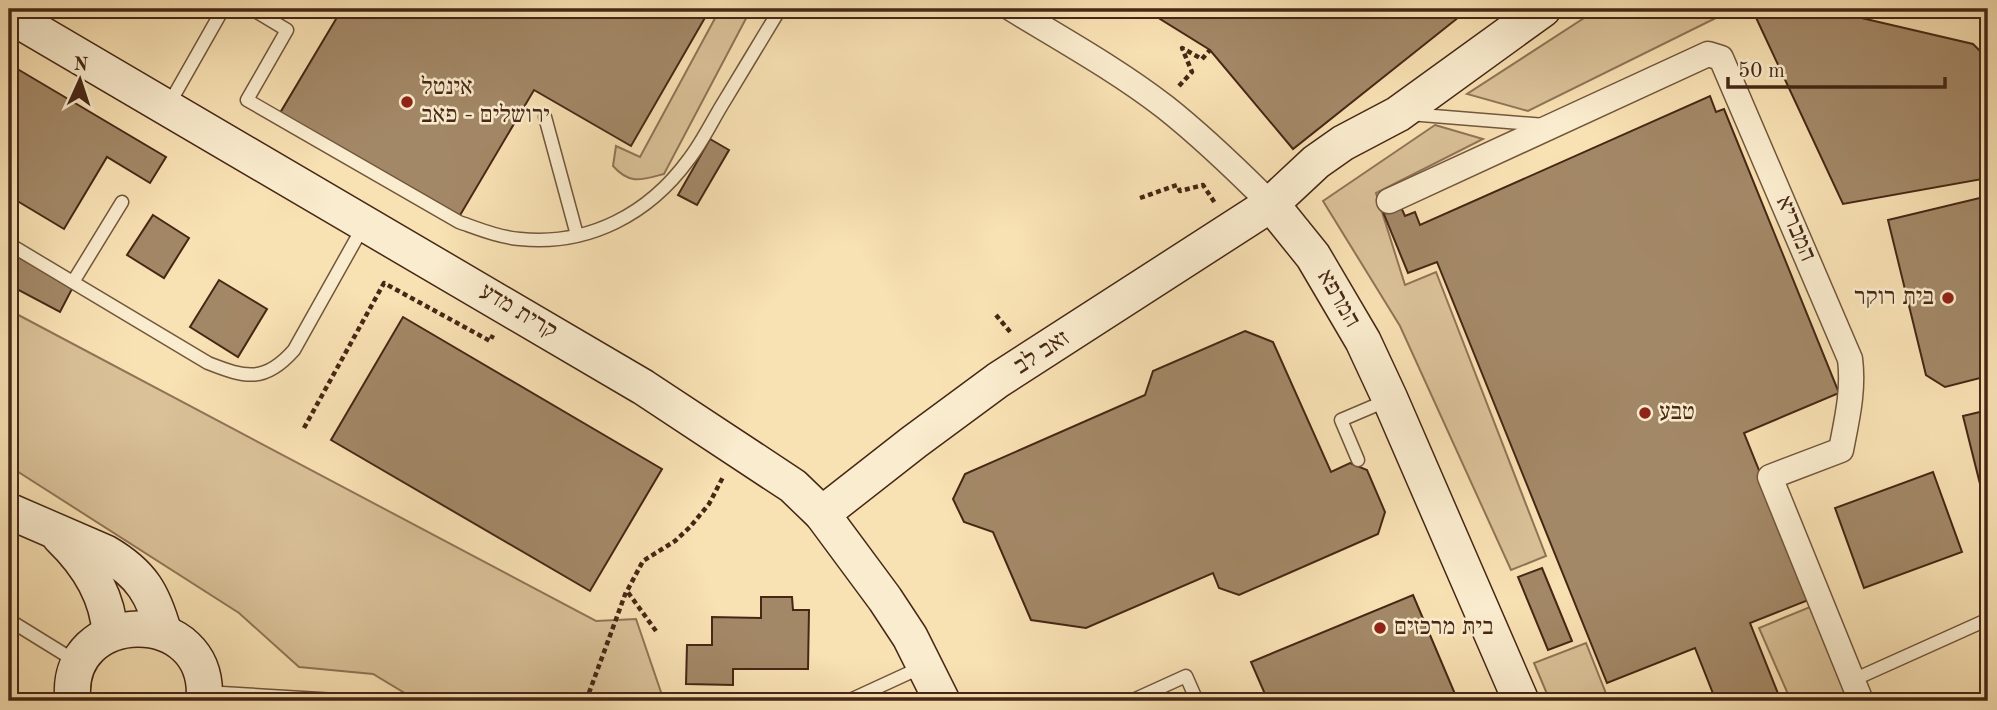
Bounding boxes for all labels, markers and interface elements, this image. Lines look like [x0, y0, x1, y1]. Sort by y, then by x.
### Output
north arrow [46, 46, 116, 116]
scale bar [1728, 46, 1944, 90]
text: N [73, 56, 89, 75]
text: 50 m [1738, 61, 1785, 82]
place label: אינטל ירושלים - פאב [421, 74, 550, 128]
marker: אינטל ירושלים - פאב [399, 94, 415, 110]
street label: המבריא [1771, 193, 1819, 265]
street label: המרפא [1312, 266, 1364, 332]
street label: קרית מדע [475, 280, 561, 344]
place label: בית רוקר [1854, 286, 1934, 310]
marker: בית רוקר [1940, 290, 1956, 306]
street label: זאב לב [1009, 325, 1074, 379]
place label: טבע [1659, 401, 1695, 425]
marker: טבע [1637, 405, 1653, 421]
place label: בית מרכזים [1394, 616, 1494, 640]
marker: בית מרכזים [1372, 620, 1388, 636]

